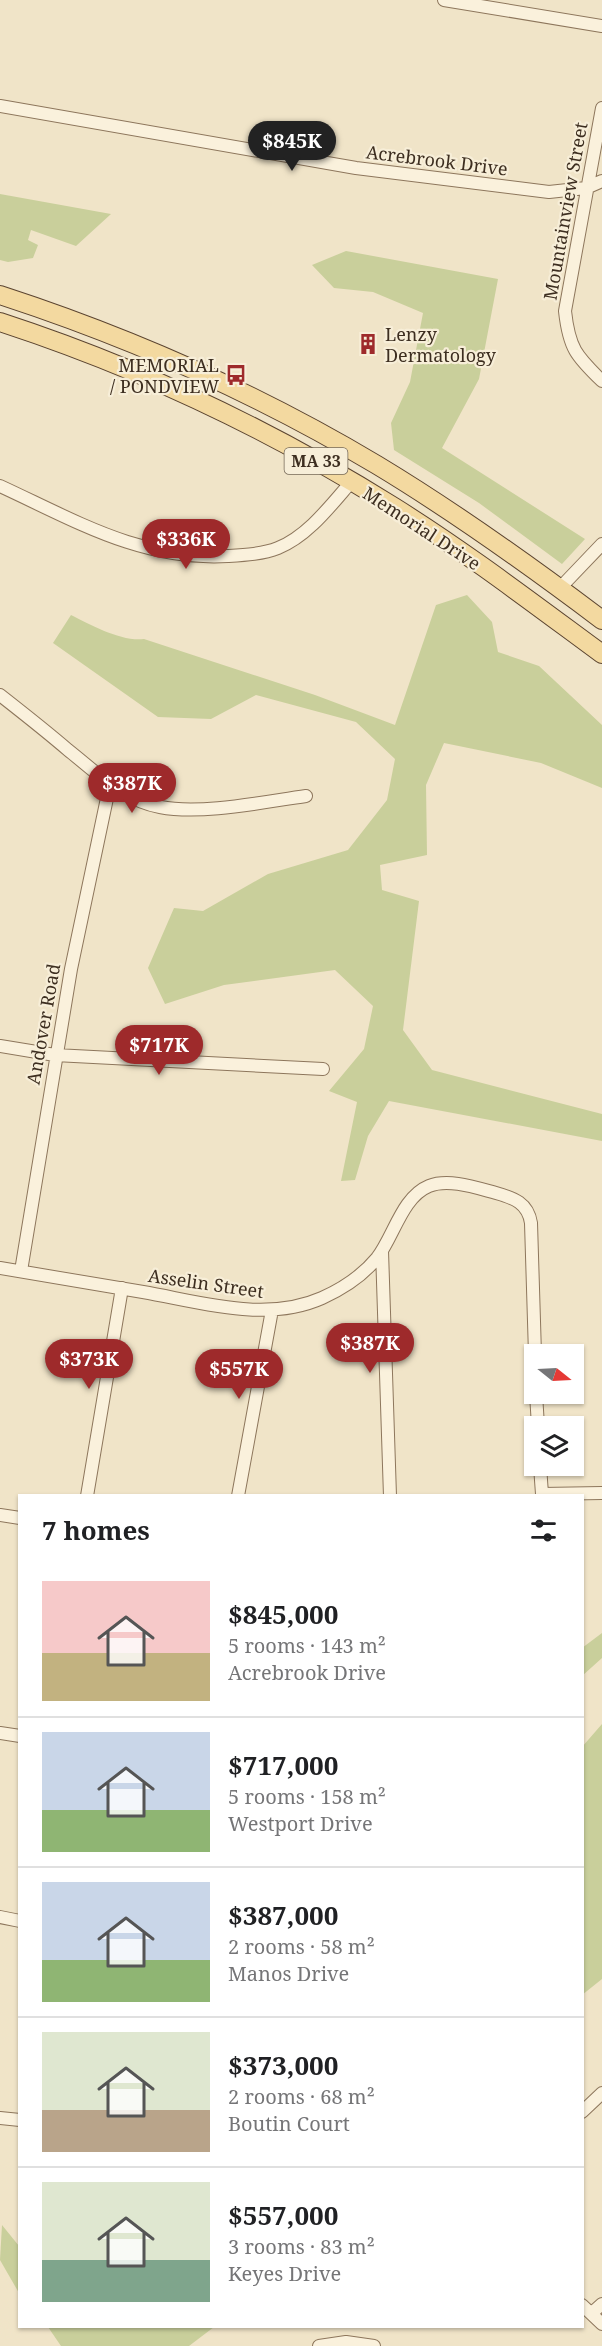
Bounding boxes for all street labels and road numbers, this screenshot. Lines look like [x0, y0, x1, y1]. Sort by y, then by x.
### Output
street label: Mountainview Street [538, 120, 592, 302]
street label: Acrebrook Drive [365, 139, 509, 181]
road number: MA 33 [284, 448, 348, 474]
street label: Memorial Drive [358, 481, 486, 575]
street label: Andover Road [21, 962, 65, 1086]
street label: Asselin Street [147, 1263, 265, 1303]

